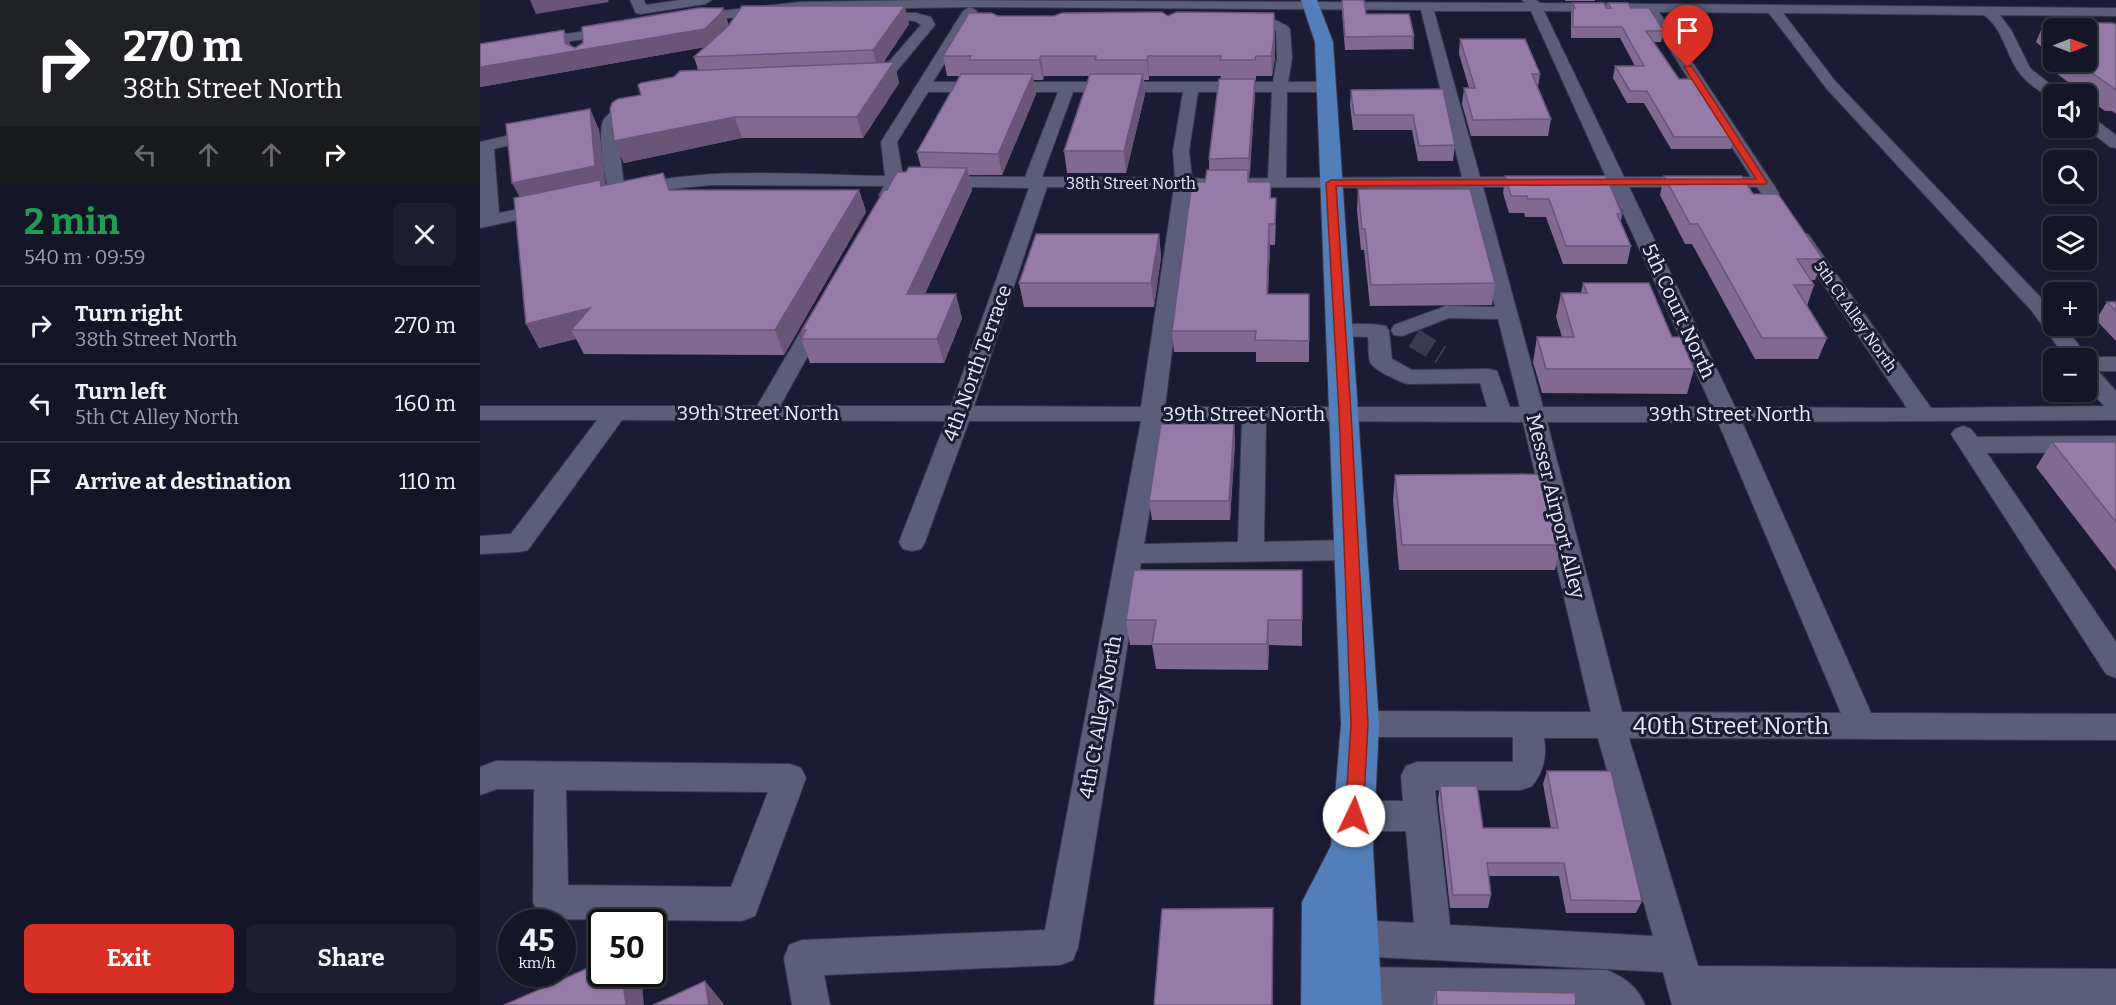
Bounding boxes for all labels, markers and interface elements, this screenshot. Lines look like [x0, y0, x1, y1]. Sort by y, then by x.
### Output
pin [1662, 5, 1713, 67]
icon: arrive [1671, 14, 1704, 47]
north arrow [2043, 18, 2097, 72]
map controls [2043, 18, 2097, 402]
text: 270 m [123, 22, 243, 72]
icon: right [24, 24, 102, 102]
text: 38th Street North [123, 73, 342, 105]
button: sound [2043, 84, 2097, 138]
icon: left [129, 138, 162, 171]
icon: ahead [192, 138, 225, 171]
icon: ahead [255, 138, 288, 171]
icon: right [318, 138, 351, 171]
button: search [2043, 150, 2097, 204]
street label: 38th Street North [1066, 174, 1196, 193]
text: 2 min [24, 200, 120, 244]
button: close [393, 203, 456, 266]
button: layers [2043, 216, 2097, 270]
street label: 5th Court North [1637, 240, 1721, 383]
text: 540 m · 09:59 [24, 245, 145, 269]
street label: 5th Ct Alley North [1810, 257, 1901, 375]
street label: 4th North Terrace [938, 282, 1016, 444]
button: + [2043, 282, 2097, 336]
text: Turn right [75, 300, 183, 327]
icon: right [24, 309, 57, 342]
text: 270 m [394, 312, 456, 339]
text: 38th Street North [75, 327, 238, 351]
button: − [2043, 348, 2097, 402]
text: Turn left [75, 378, 167, 405]
icon: left [24, 387, 57, 420]
text: 160 m [395, 390, 456, 417]
street label: 39th Street North [677, 401, 840, 425]
street label: 39th Street North [1163, 402, 1326, 426]
street label: 39th Street North [1649, 402, 1812, 426]
text: 5th Ct Alley North [75, 405, 239, 429]
street label: Messer Airport Alley [1521, 411, 1591, 601]
icon: arrive [24, 465, 57, 498]
text: Arrive at destination [75, 468, 291, 495]
text: 110 m [399, 468, 456, 495]
street label: 4th Ct Alley North [1074, 633, 1126, 800]
street label: 40th Street North [1633, 712, 1829, 740]
position arrow [1322, 784, 1386, 848]
speed limit sign: 50 [588, 909, 666, 987]
text: 45 [520, 923, 554, 959]
button: Exit [24, 924, 234, 993]
button: Share [246, 924, 456, 993]
text: km/h [518, 954, 556, 972]

